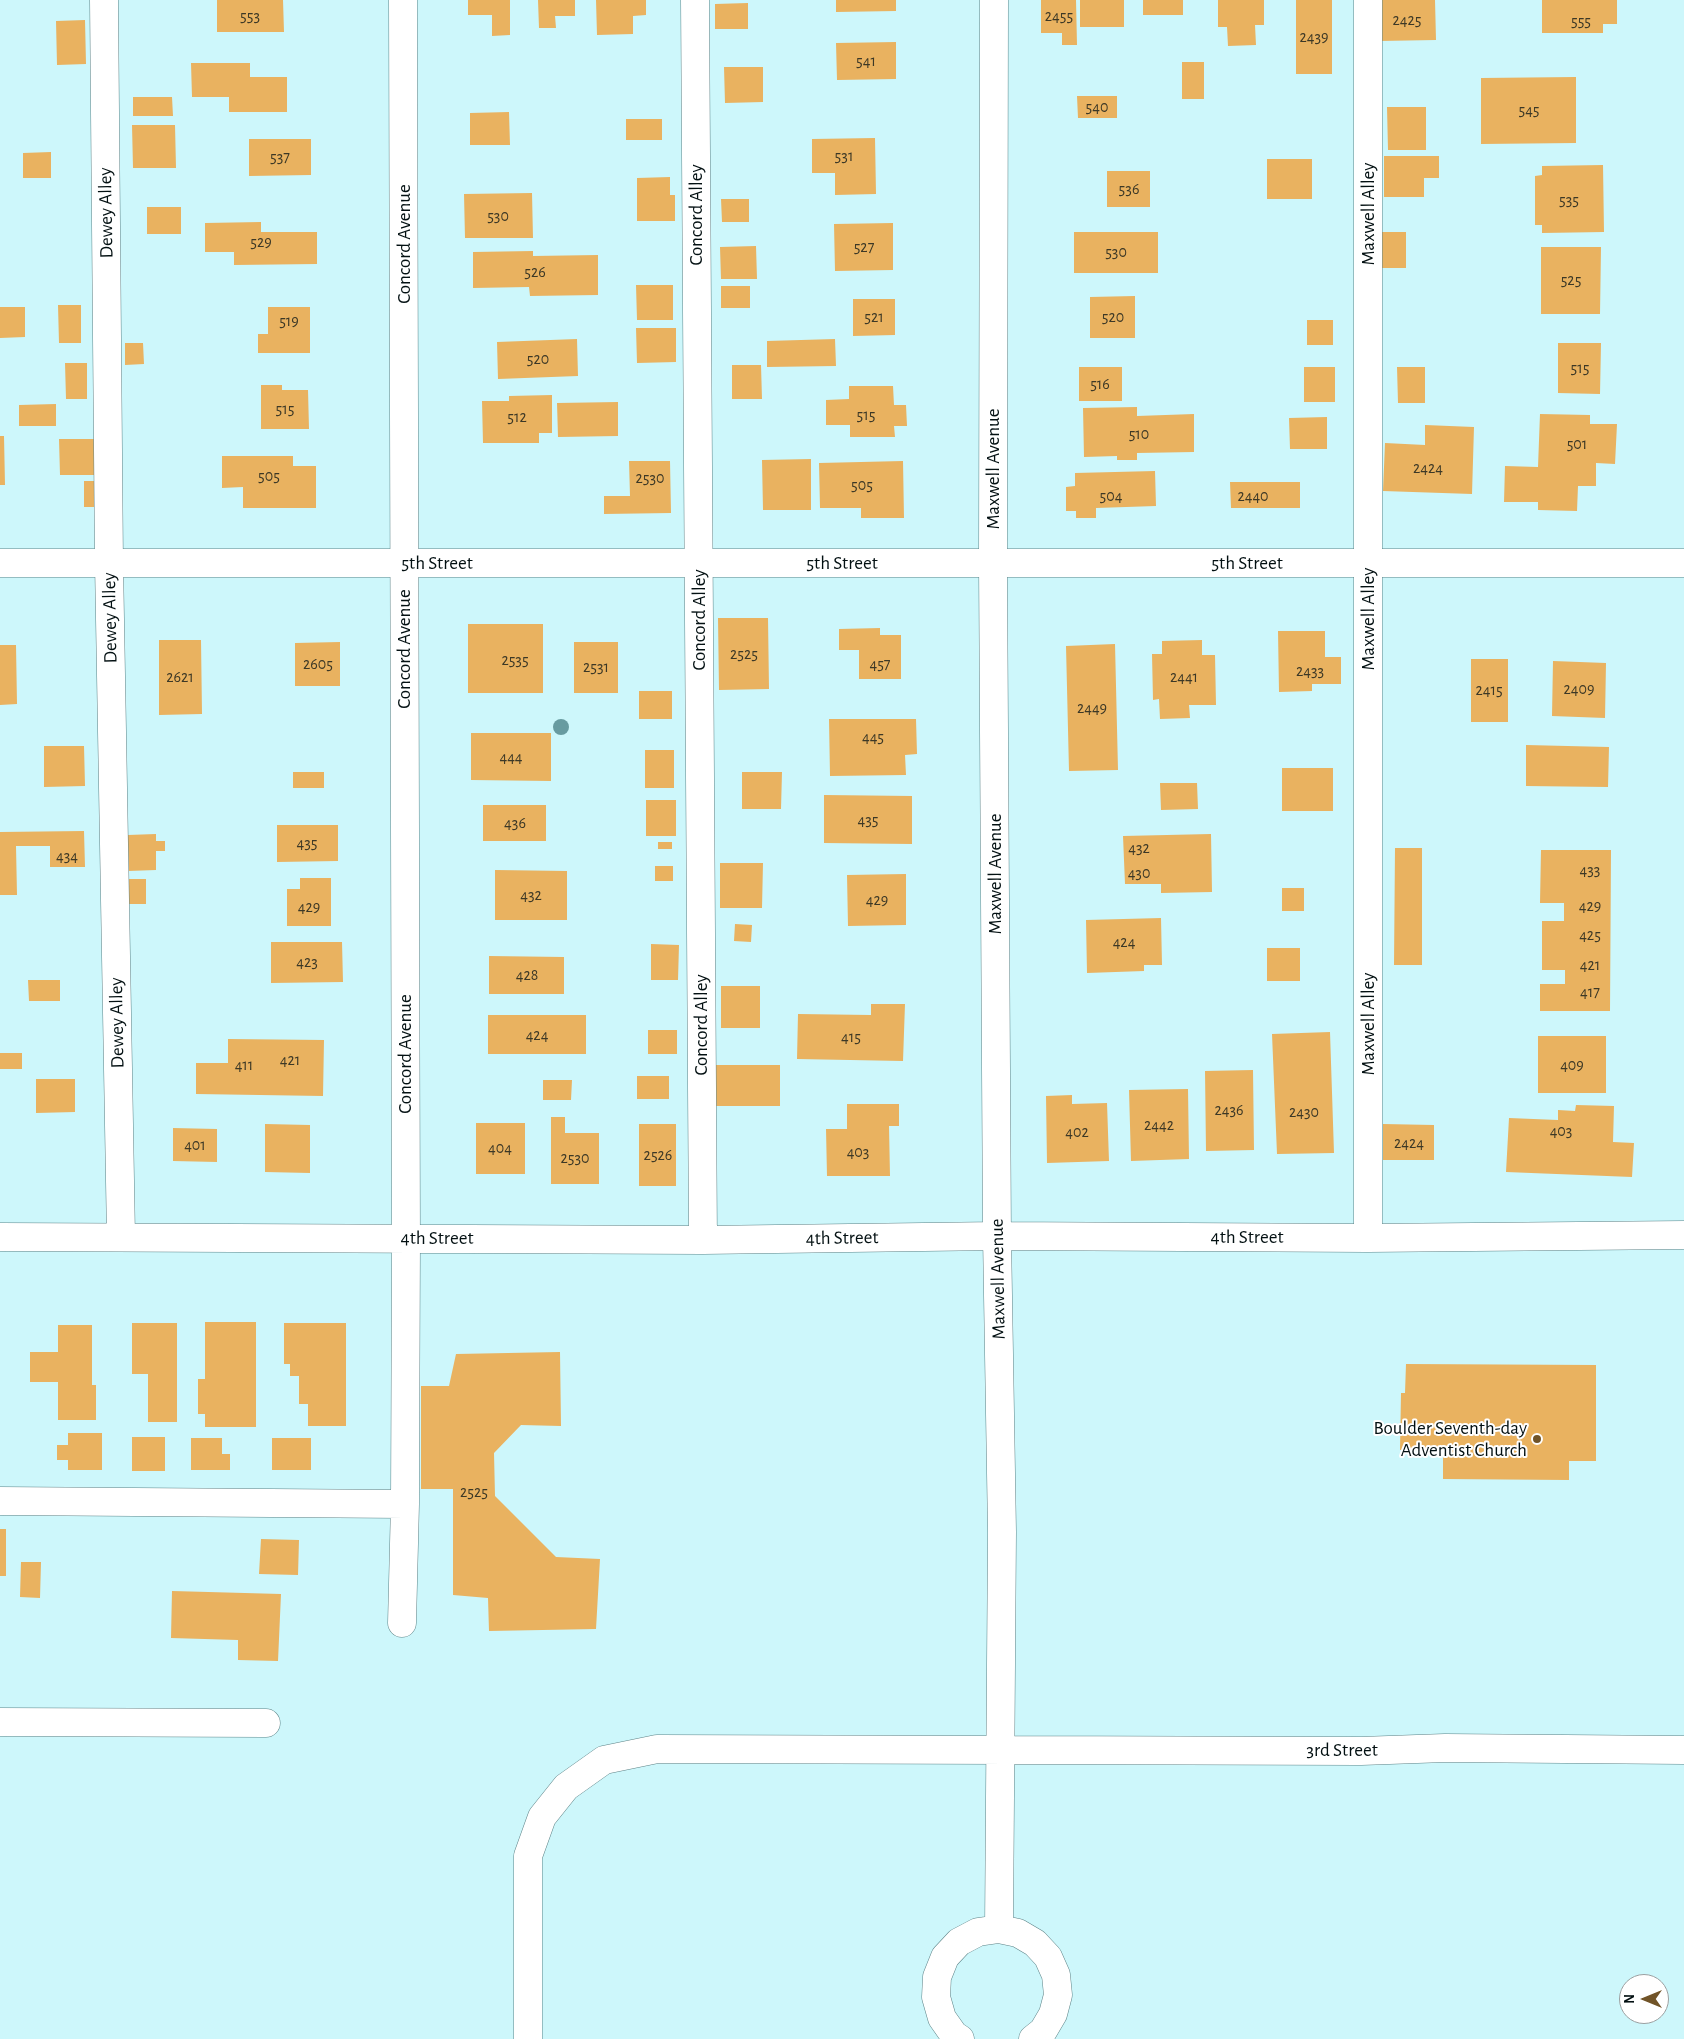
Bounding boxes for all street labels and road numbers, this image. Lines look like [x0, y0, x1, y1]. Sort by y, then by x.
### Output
street label: Maxwell Alley [1357, 163, 1379, 265]
street label: Concord Alley [685, 164, 707, 266]
street label: Dewey Alley [94, 167, 118, 259]
street label: Concord Avenue [393, 184, 415, 304]
street label: Maxwell Avenue [982, 408, 1004, 530]
street label: 5th Street [401, 552, 473, 574]
street label: 5th Street [806, 552, 878, 574]
street label: 5th Street [1211, 552, 1283, 574]
street label: Maxwell Alley [1357, 568, 1379, 670]
street label: Concord Alley [688, 569, 710, 671]
street label: Dewey Alley [98, 572, 122, 664]
street label: Concord Avenue [393, 589, 415, 709]
street label: Maxwell Avenue [984, 813, 1006, 935]
street label: Maxwell Alley [1357, 973, 1379, 1075]
street label: Concord Alley [690, 974, 712, 1076]
street label: Dewey Alley [105, 977, 129, 1069]
street label: Concord Avenue [394, 994, 416, 1114]
street label: Maxwell Avenue [986, 1218, 1010, 1340]
street label: 4th Street [805, 1226, 879, 1250]
street label: 4th Street [1211, 1226, 1283, 1248]
street label: 4th Street [401, 1227, 473, 1249]
street label: 3rd Street [1306, 1739, 1378, 1761]

